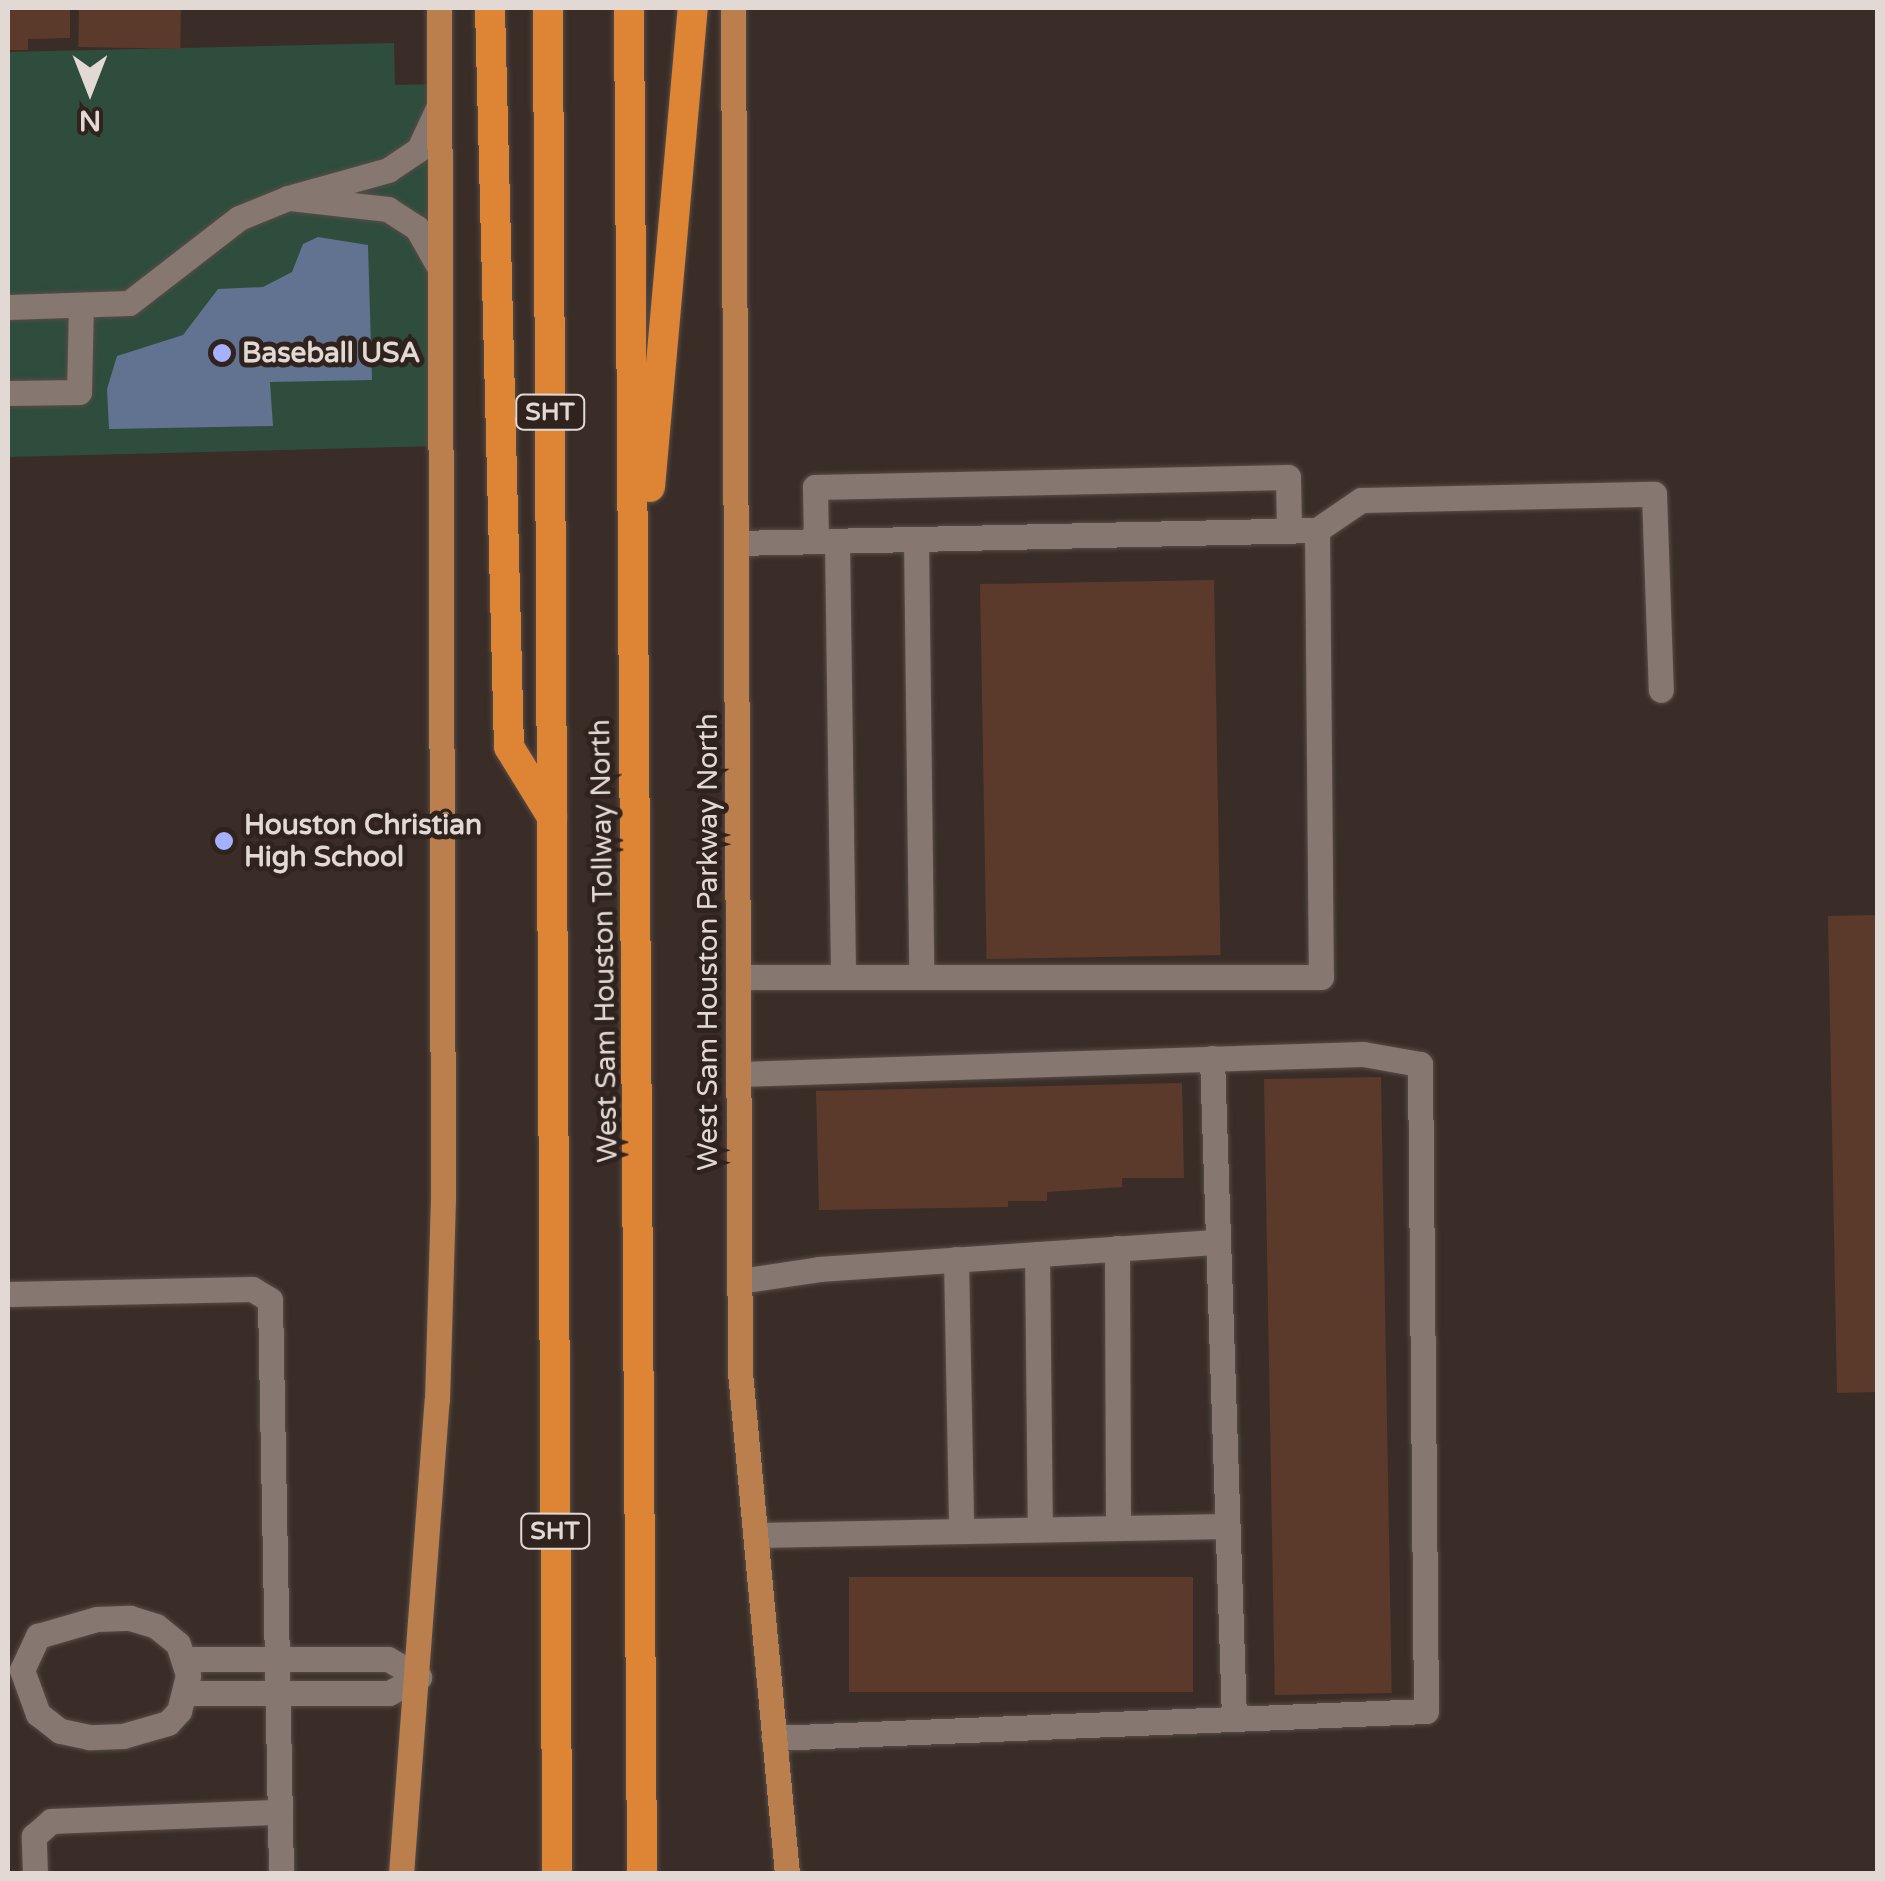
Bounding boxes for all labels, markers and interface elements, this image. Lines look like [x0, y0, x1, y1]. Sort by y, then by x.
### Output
north arrow [40, 40, 140, 140]
text: N [79, 103, 101, 137]
place label: Baseball USA [242, 336, 420, 370]
marker: Baseball USA [211, 342, 233, 364]
road number: SHT [515, 392, 585, 432]
street label: West Sam Houston Parkway North [691, 713, 725, 1171]
street label: West Sam Houston Tollway North [583, 719, 625, 1163]
place label: Houston Christian High School [244, 808, 482, 874]
marker: Houston Christian High School [213, 830, 235, 852]
road number: SHT [520, 1511, 590, 1551]

